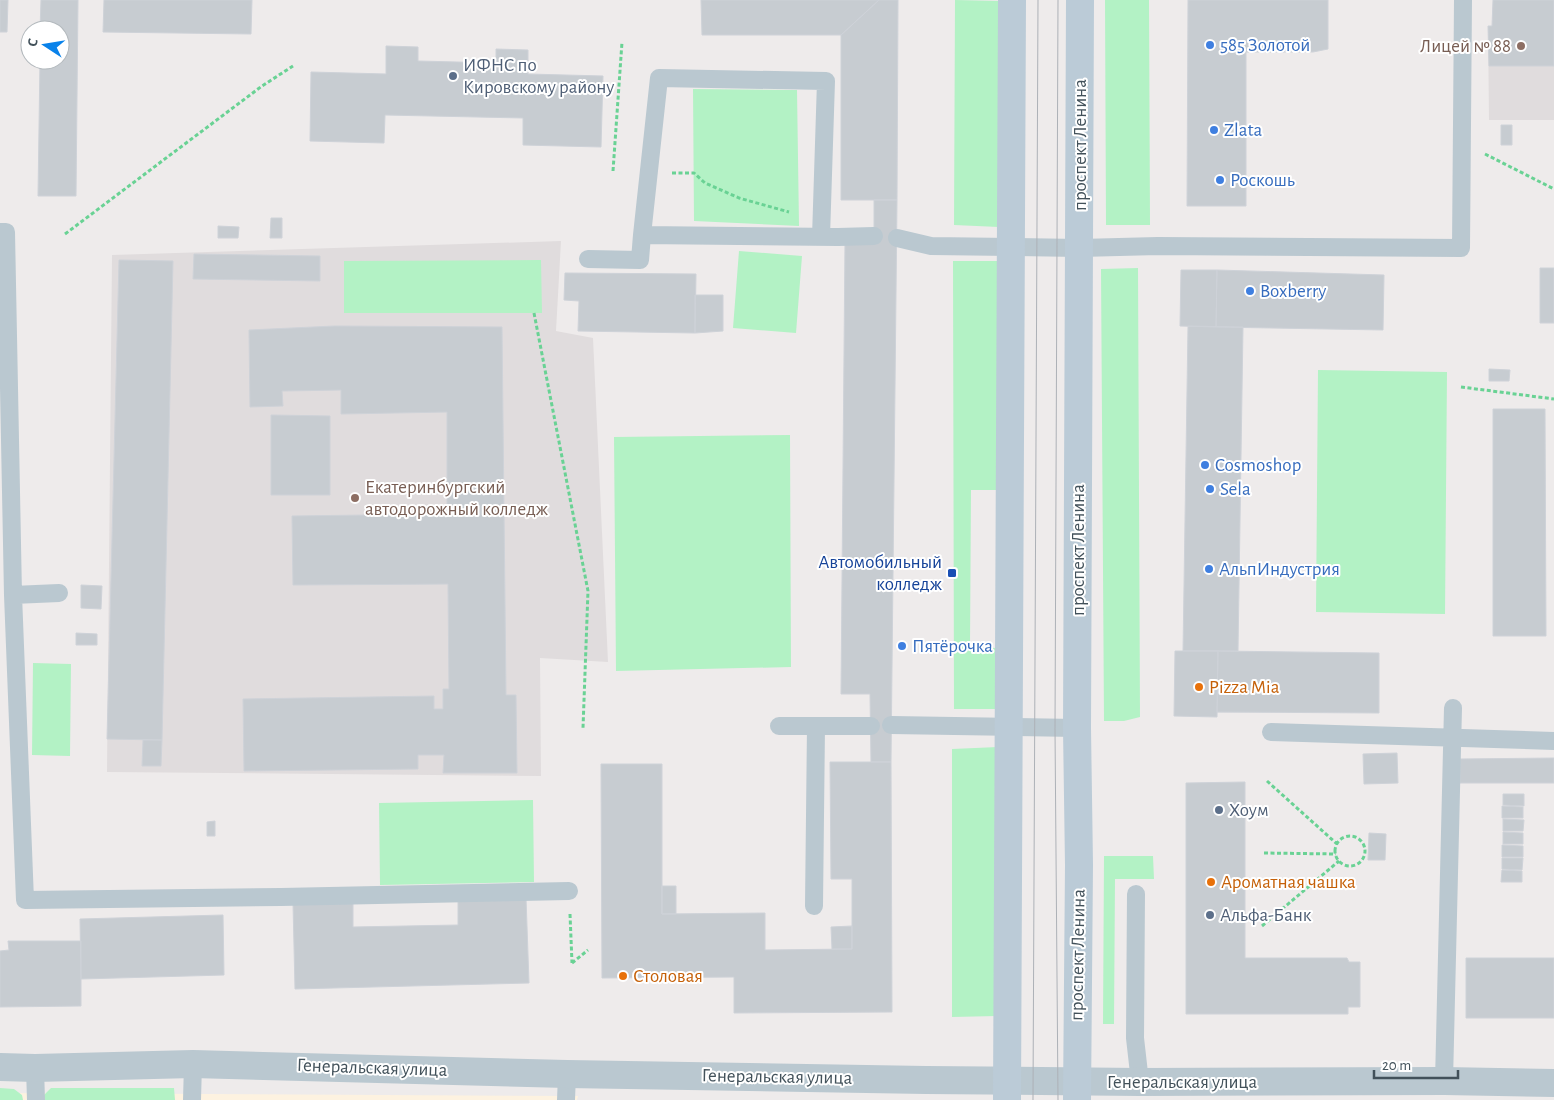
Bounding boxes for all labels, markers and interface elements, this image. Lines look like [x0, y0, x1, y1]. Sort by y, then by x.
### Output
north arrow [20, 20, 70, 70]
place label: 585 Золотой [1220, 36, 1310, 55]
text: С [26, 37, 41, 48]
place label: Лицей № 88 [1420, 37, 1511, 56]
marker: 585 Золотой [1204, 39, 1216, 51]
marker: Лицей № 88 [1515, 40, 1527, 52]
place label: ИФНС по Кировскому району [463, 56, 614, 97]
marker: ИФНС по Кировскому району [447, 70, 459, 82]
street label: проспект Ленина [1071, 79, 1090, 211]
place label: Zlata [1224, 121, 1263, 140]
marker: Zlata [1208, 124, 1220, 136]
place label: Роскошь [1230, 171, 1295, 190]
marker: Роскошь [1214, 174, 1226, 186]
place label: Boxberry [1260, 282, 1326, 301]
marker: Boxberry [1244, 285, 1256, 297]
place label: Cosmoshop [1215, 456, 1301, 475]
marker: Cosmoshop [1199, 459, 1211, 471]
place label: Екатеринбургский автодорожный колледж [365, 478, 549, 519]
place label: Sela [1220, 480, 1251, 499]
marker: Sela [1204, 483, 1216, 495]
street label: проспект Ленина [1069, 484, 1088, 616]
marker: Екатеринбургский автодорожный колледж [349, 492, 361, 504]
place label: Автомобильный колледж [818, 553, 943, 594]
place label: АльпИндустрия [1219, 560, 1340, 579]
marker: АльпИндустрия [1203, 563, 1215, 575]
marker: Автомобильный колледж [946, 567, 958, 579]
place label: Пятёрочка [912, 637, 993, 656]
marker: Пятёрочка [896, 640, 908, 652]
place label: Pizza Mia [1209, 678, 1280, 697]
marker: Pizza Mia [1193, 681, 1205, 693]
place label: Хоум [1229, 801, 1269, 820]
marker: Хоум [1213, 804, 1225, 816]
place label: Ароматная чашка [1221, 873, 1356, 892]
marker: Ароматная чашка [1205, 876, 1217, 888]
street label: проспект Ленина [1067, 889, 1089, 1021]
place label: Альфа-Банк [1220, 906, 1312, 925]
marker: Альфа-Банк [1204, 909, 1216, 921]
place label: Столовая [633, 967, 703, 986]
marker: Столовая [617, 970, 629, 982]
scale bar [1374, 1048, 1458, 1080]
street label: Генеральская улица [296, 1056, 448, 1080]
text: 20 m [1382, 1058, 1411, 1073]
street label: Генеральская улица [702, 1066, 853, 1088]
street label: Генеральская улица [1107, 1073, 1258, 1092]

